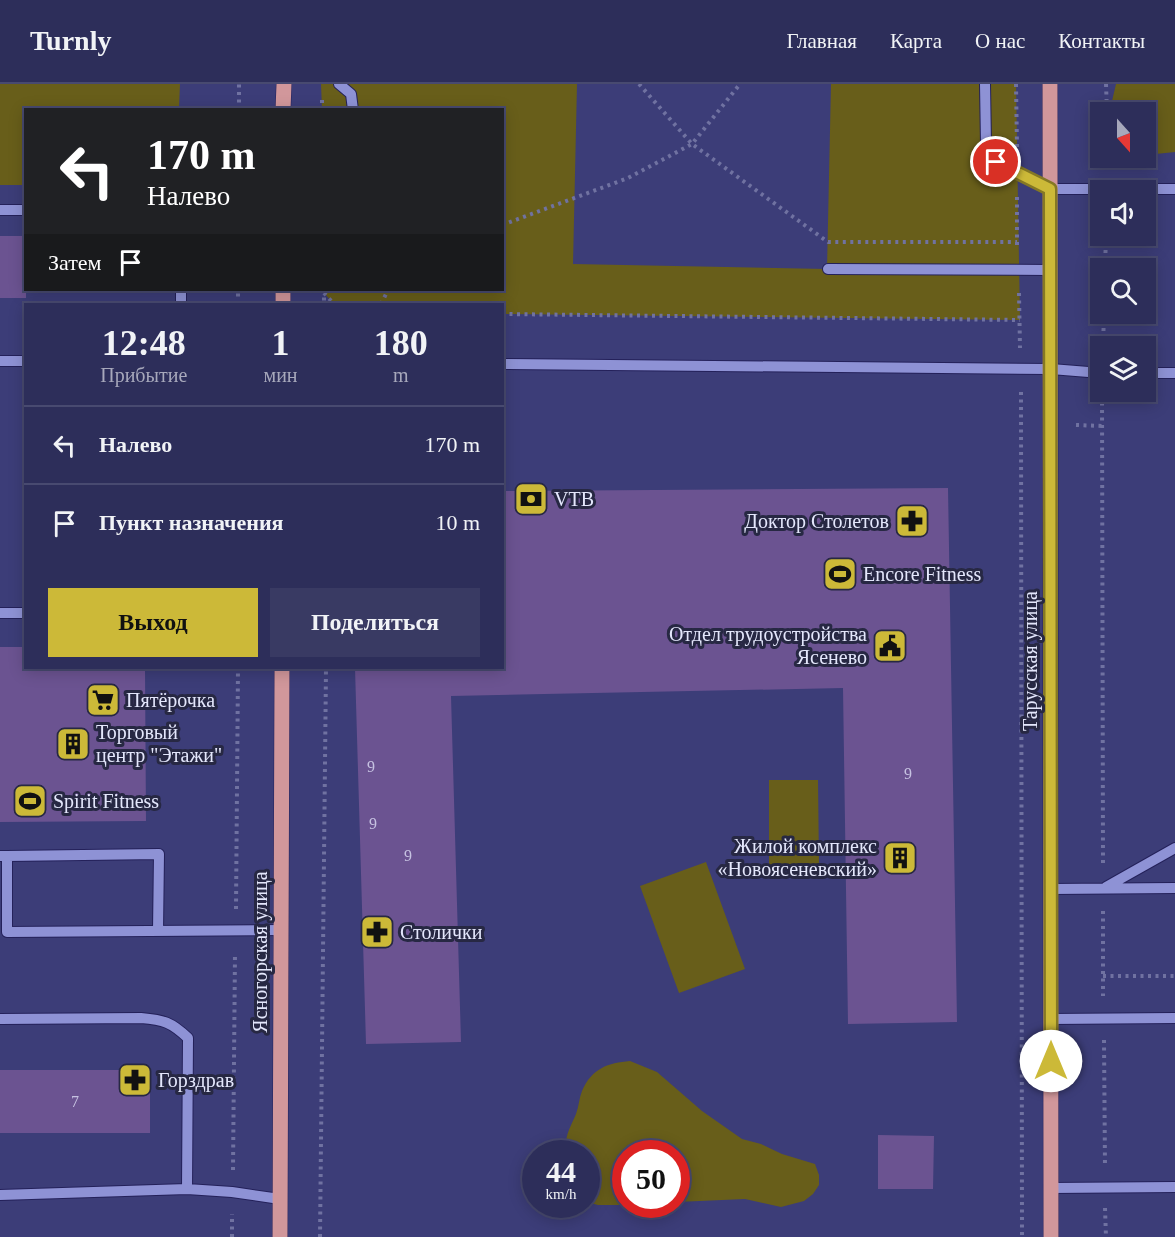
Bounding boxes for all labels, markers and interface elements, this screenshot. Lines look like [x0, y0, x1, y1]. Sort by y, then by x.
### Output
text: Turnly [30, 25, 111, 56]
text: Главная [787, 29, 857, 53]
text: Карта [890, 29, 942, 53]
text: О нас [975, 29, 1025, 53]
text: Контакты [1058, 29, 1145, 53]
north arrow [1090, 102, 1156, 168]
map controls [1090, 102, 1156, 402]
icon: left [48, 132, 126, 210]
text: 170 m [147, 132, 256, 178]
pin [970, 136, 1021, 187]
icon: arrive [979, 145, 1012, 178]
button: sound [1090, 180, 1156, 246]
text: Налево [147, 181, 230, 211]
icon: arrive [114, 246, 147, 279]
text: Затем [48, 250, 102, 275]
button: search [1090, 258, 1156, 324]
text: 12:48 [102, 323, 186, 363]
text: 1 [272, 323, 290, 363]
text: 180 [374, 323, 428, 363]
button: layers [1090, 336, 1156, 402]
text: Прибытие [100, 364, 187, 386]
text: мин [264, 364, 298, 386]
text: m [393, 364, 409, 386]
icon: left [48, 429, 81, 462]
text: Налево [99, 432, 172, 457]
text: 170 m [424, 432, 480, 457]
bank icon: VTB [513, 481, 549, 517]
place label: VTB [554, 488, 594, 510]
pharmacy icon: Доктор Столетов [894, 503, 930, 539]
icon: arrive [48, 507, 81, 540]
text: Пункт назначения [99, 510, 284, 535]
text: 10 m [435, 510, 480, 535]
place label: Доктор Столетов [744, 510, 889, 533]
sports icon: Encore Fitness [822, 556, 858, 592]
place label: Encore Fitness [863, 563, 982, 585]
button: Выход [48, 588, 258, 657]
button: Поделиться [270, 588, 480, 657]
street label: Тарусская улица [1019, 591, 1042, 731]
place label: Отдел трудоустройства Ясенево [669, 623, 867, 668]
public building icon: Отдел трудоустройства Ясенево [872, 628, 908, 664]
supermarket icon: Пятёрочка [85, 682, 121, 718]
place label: Пятёрочка [126, 689, 215, 712]
place label: Торговый центр "Этажи" [96, 721, 222, 767]
building icon: Торговый центр "Этажи" [55, 726, 91, 762]
house number: 9 [367, 758, 375, 775]
house number: 9 [904, 765, 912, 782]
sports icon: Spirit Fitness [12, 783, 48, 819]
place label: Spirit Fitness [53, 790, 159, 813]
house number: 9 [369, 815, 377, 832]
place label: Жилой комплекс «Новоясеневский» [718, 835, 877, 880]
building icon: Жилой комплекс «Новоясеневский» [882, 840, 918, 876]
house number: 9 [404, 847, 412, 864]
street label: Ясногорская улица [249, 871, 272, 1033]
pharmacy icon: Столички [359, 914, 395, 950]
place label: Столички [400, 921, 483, 943]
position arrow [1019, 1029, 1083, 1093]
pharmacy icon: Горздрав [117, 1062, 153, 1098]
place label: Горздрав [158, 1069, 234, 1092]
house number: 7 [71, 1093, 79, 1110]
speed limit sign: 50 [612, 1140, 690, 1218]
text: 44 [546, 1155, 576, 1188]
text: km/h [546, 1186, 576, 1202]

